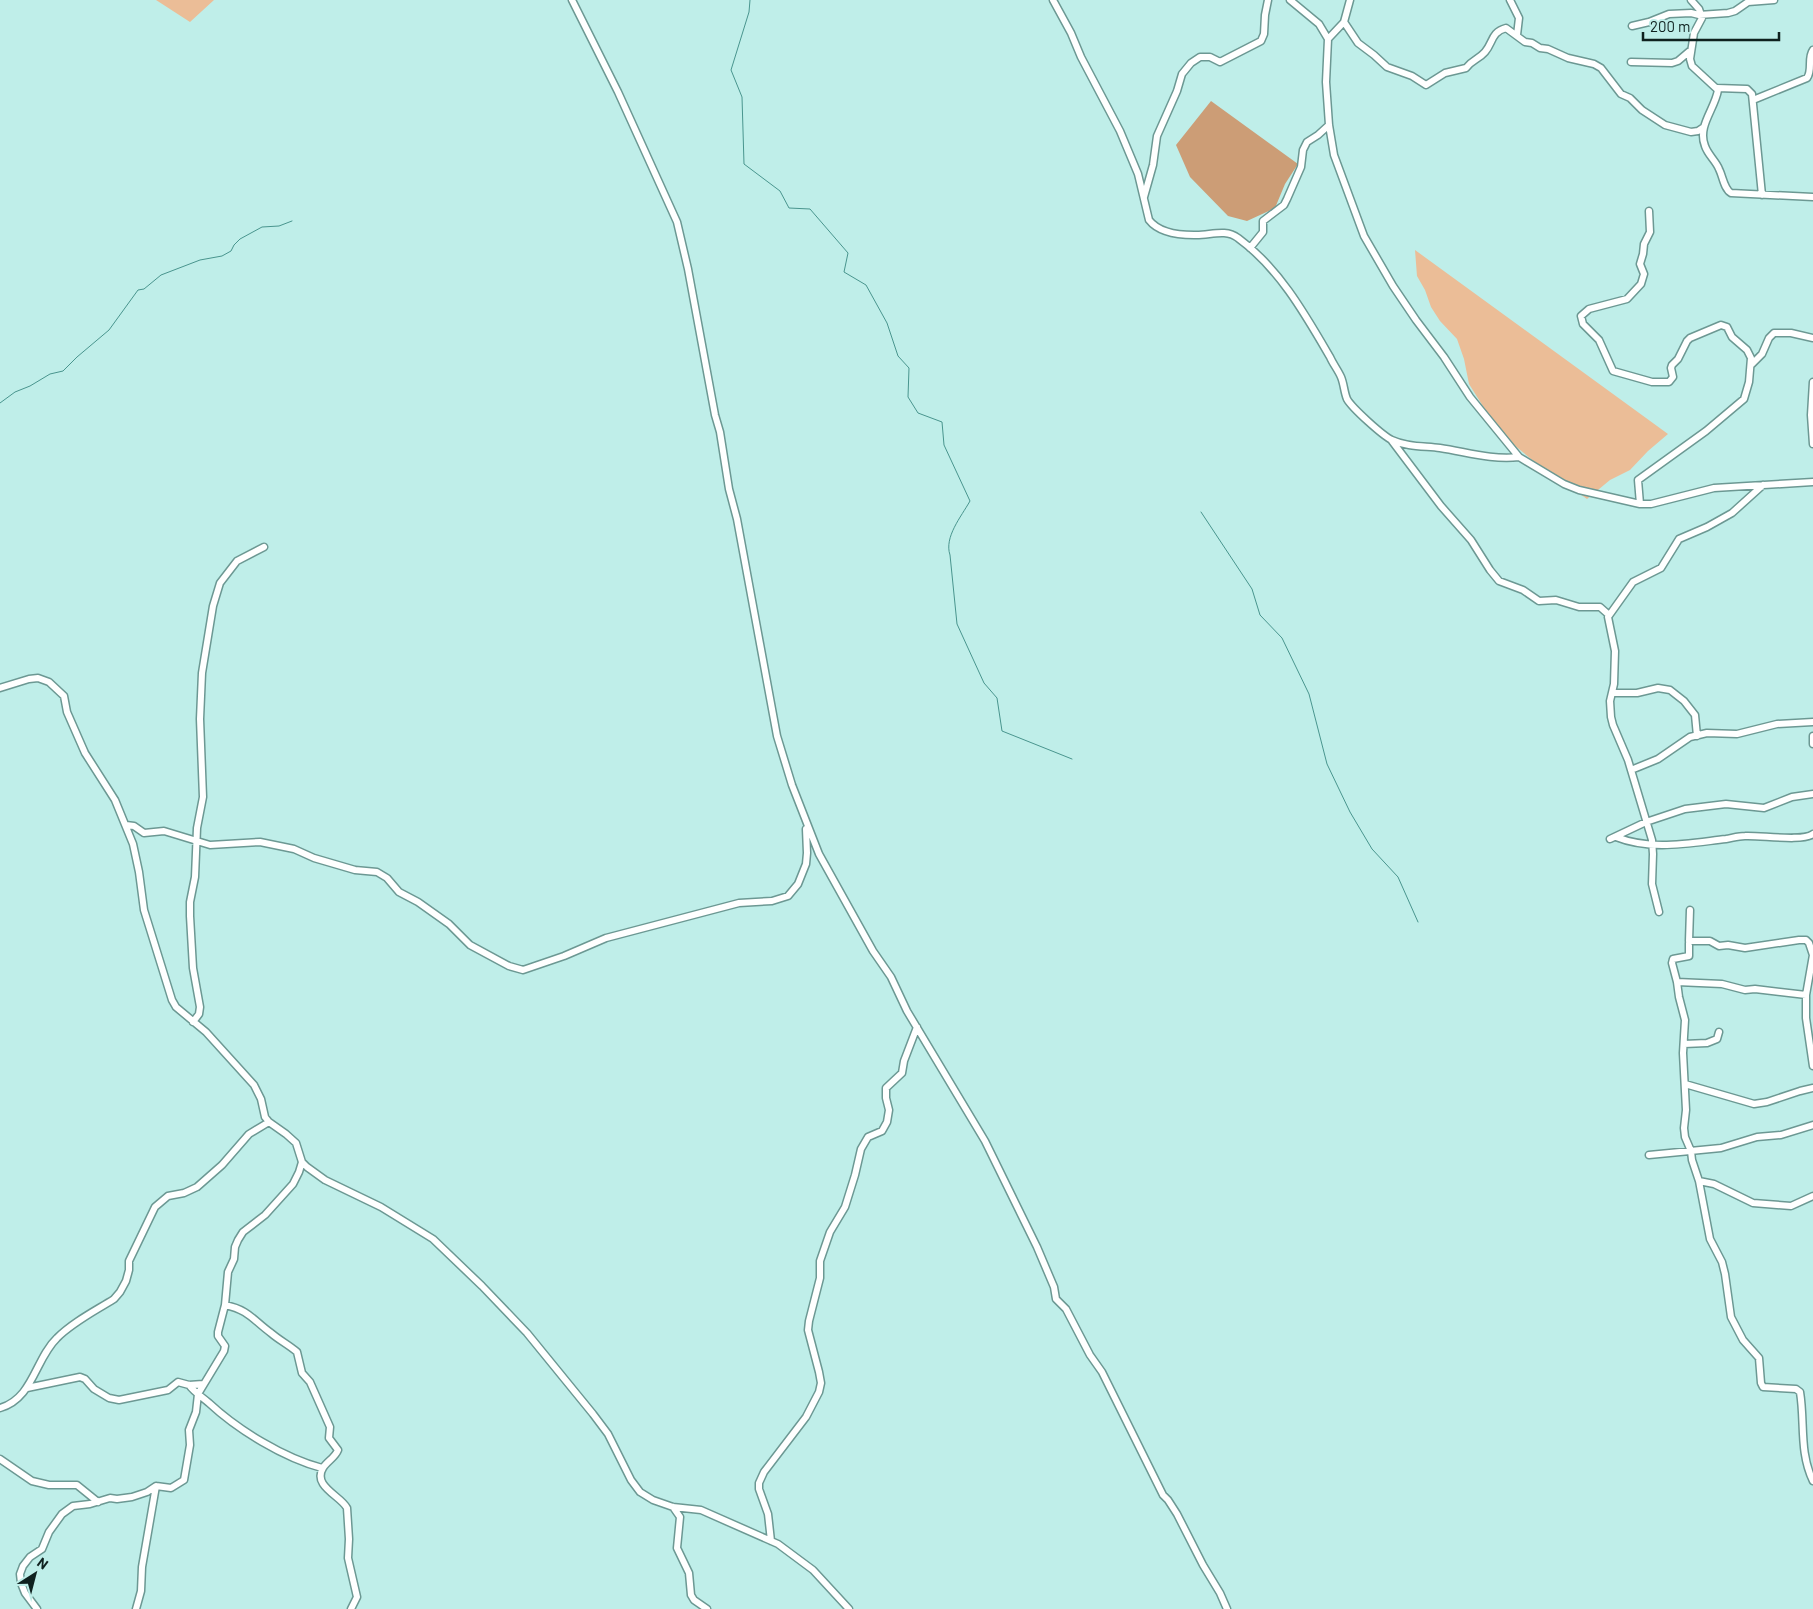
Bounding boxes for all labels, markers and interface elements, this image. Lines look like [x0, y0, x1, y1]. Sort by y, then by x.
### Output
scale bar [1643, 10, 1779, 42]
text: 200 m [1650, 17, 1690, 35]
north arrow [10, 1549, 60, 1599]
text: N [34, 1553, 52, 1573]

